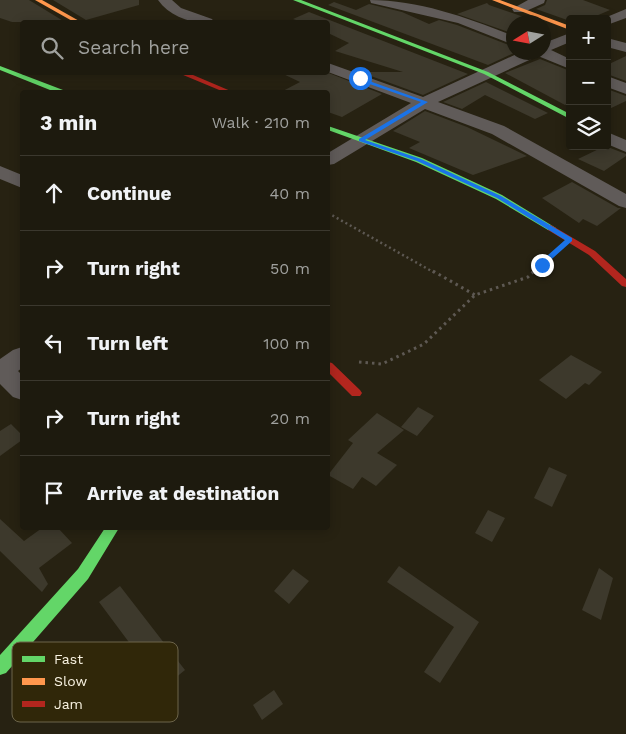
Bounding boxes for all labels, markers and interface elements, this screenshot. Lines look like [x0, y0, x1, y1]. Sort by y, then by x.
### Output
north arrow [506, 15, 551, 60]
map controls [566, 15, 611, 150]
button: + [566, 15, 611, 60]
search box [20, 20, 330, 75]
icon: search [38, 34, 66, 62]
text: Search here [78, 36, 189, 59]
button: − [566, 60, 611, 105]
route start [349, 67, 372, 90]
button: layers [566, 105, 611, 150]
text: 3 min [40, 110, 97, 135]
text: Walk · 210 m [212, 113, 310, 132]
icon: ahead [40, 179, 68, 207]
text: Continue [87, 182, 171, 205]
text: 40 m [270, 184, 310, 203]
icon: right [40, 254, 68, 282]
route end [531, 254, 554, 277]
text: Turn right [87, 257, 180, 280]
text: 50 m [270, 259, 310, 278]
icon: left [40, 329, 68, 357]
text: Turn left [87, 332, 168, 355]
text: 100 m [263, 334, 310, 353]
icon: right [40, 404, 68, 432]
text: Turn right [87, 407, 180, 430]
text: 20 m [270, 409, 310, 428]
icon: arrive [40, 479, 68, 507]
text: Arrive at destination [87, 482, 279, 505]
legend [12, 642, 178, 722]
text: Fast [54, 651, 83, 667]
text: Slow [54, 673, 87, 689]
text: Jam [54, 696, 83, 712]

